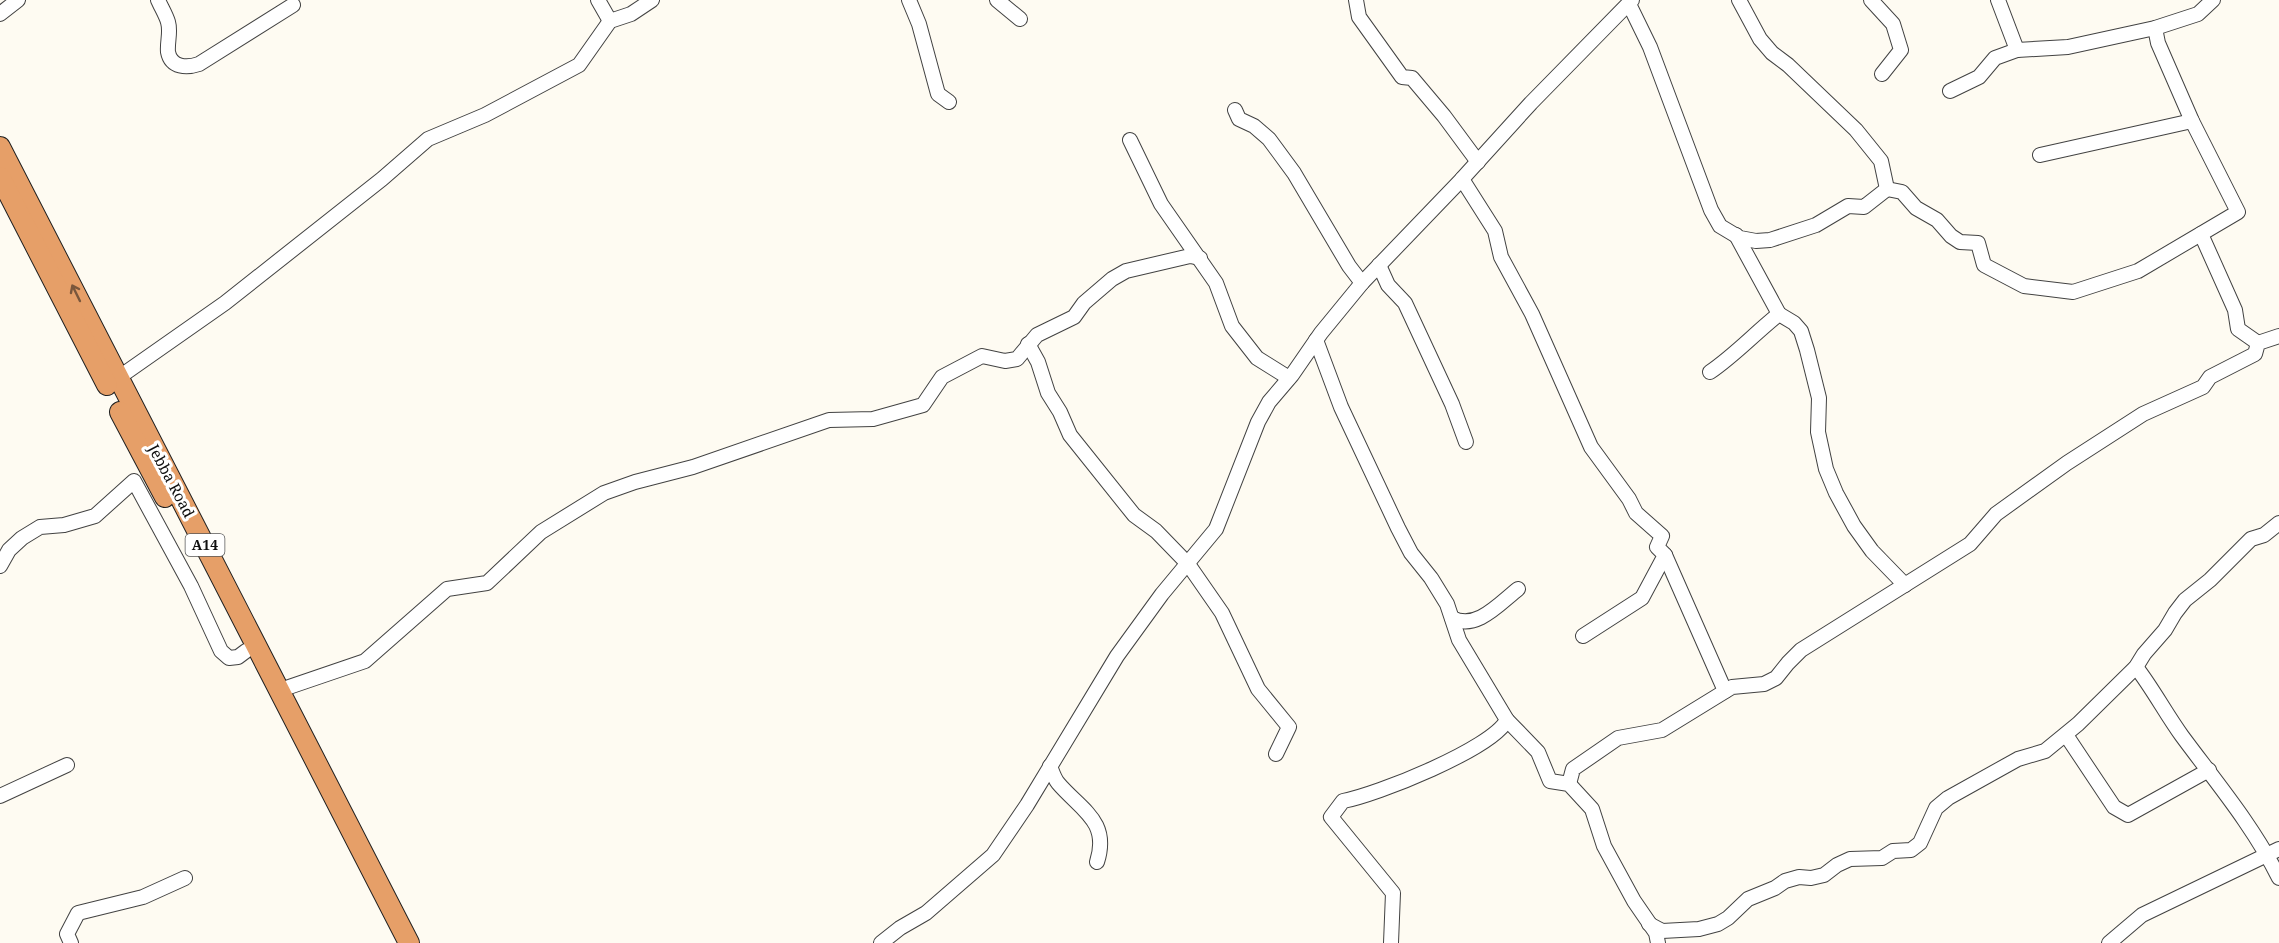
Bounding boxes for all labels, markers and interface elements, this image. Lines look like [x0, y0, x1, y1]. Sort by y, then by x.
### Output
one-way arrow [69, 284, 81, 302]
street label: Jebba Road [144, 440, 200, 521]
road number: A14 [186, 534, 224, 556]

